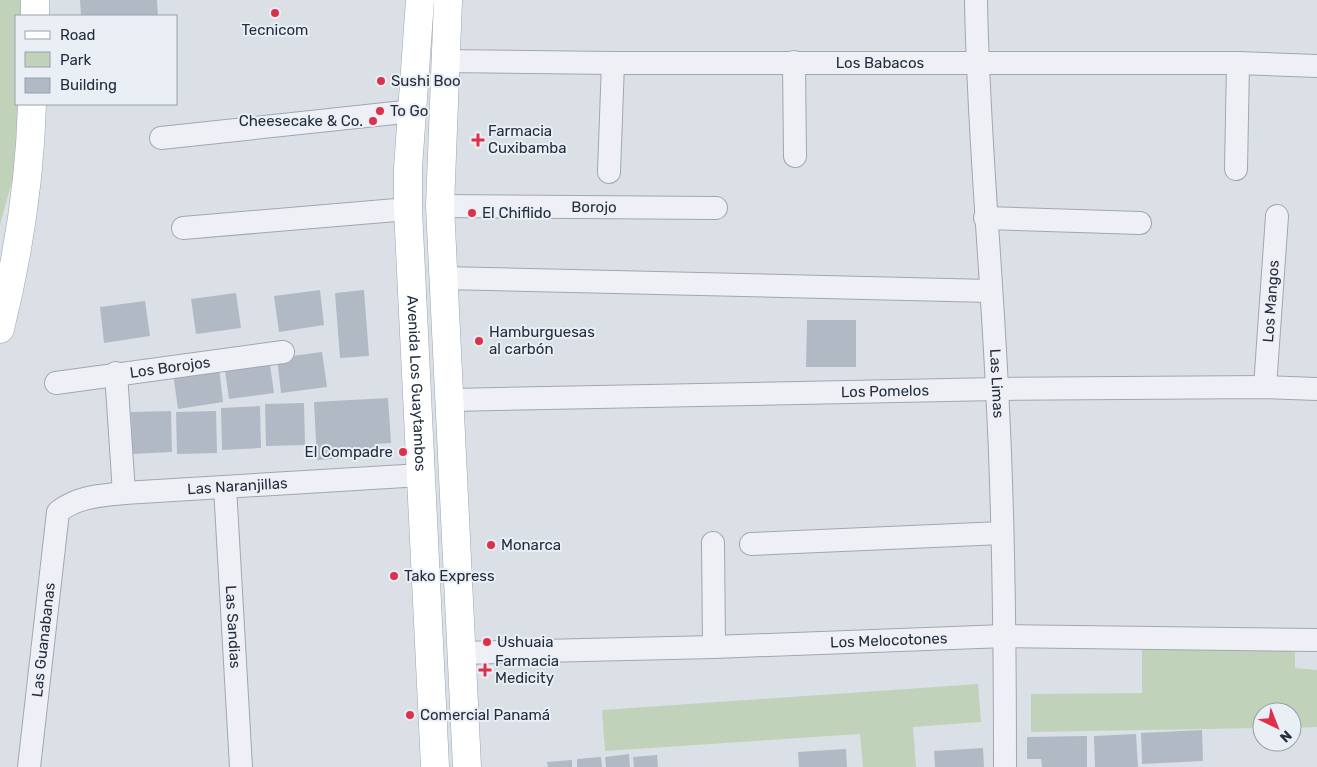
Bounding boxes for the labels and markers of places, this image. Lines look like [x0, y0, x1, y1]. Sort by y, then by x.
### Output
marker: Tecnicom [269, 7, 281, 19]
place label: Tecnicom [242, 21, 308, 39]
place label: Sushi Boo [391, 72, 461, 90]
marker: Sushi Boo [375, 75, 387, 87]
place label: To Go [390, 102, 428, 120]
marker: To Go [374, 105, 386, 117]
place label: Cheesecake & Co. [239, 112, 363, 130]
marker: Cheesecake & Co. [367, 115, 379, 127]
place label: Farmacia Cuxibamba [488, 122, 566, 157]
marker: Farmacia Cuxibamba [472, 134, 484, 146]
place label: El Chiflido [482, 204, 551, 222]
marker: El Chiflido [466, 207, 478, 219]
place label: Hamburguesas al carbón [489, 323, 595, 358]
marker: Hamburguesas al carbón [473, 335, 485, 347]
place label: El Compadre [305, 443, 393, 461]
marker: El Compadre [397, 446, 409, 458]
place label: Monarca [501, 536, 561, 554]
marker: Monarca [485, 539, 497, 551]
place label: Tako Express [404, 567, 495, 585]
marker: Tako Express [388, 570, 400, 582]
place label: Ushuaia [497, 633, 553, 651]
marker: Ushuaia [481, 636, 493, 648]
place label: Farmacia Medicity [495, 652, 559, 687]
marker: Farmacia Medicity [479, 664, 491, 676]
place label: Comercial Panamá [420, 706, 550, 724]
marker: Comercial Panamá [404, 709, 416, 721]

